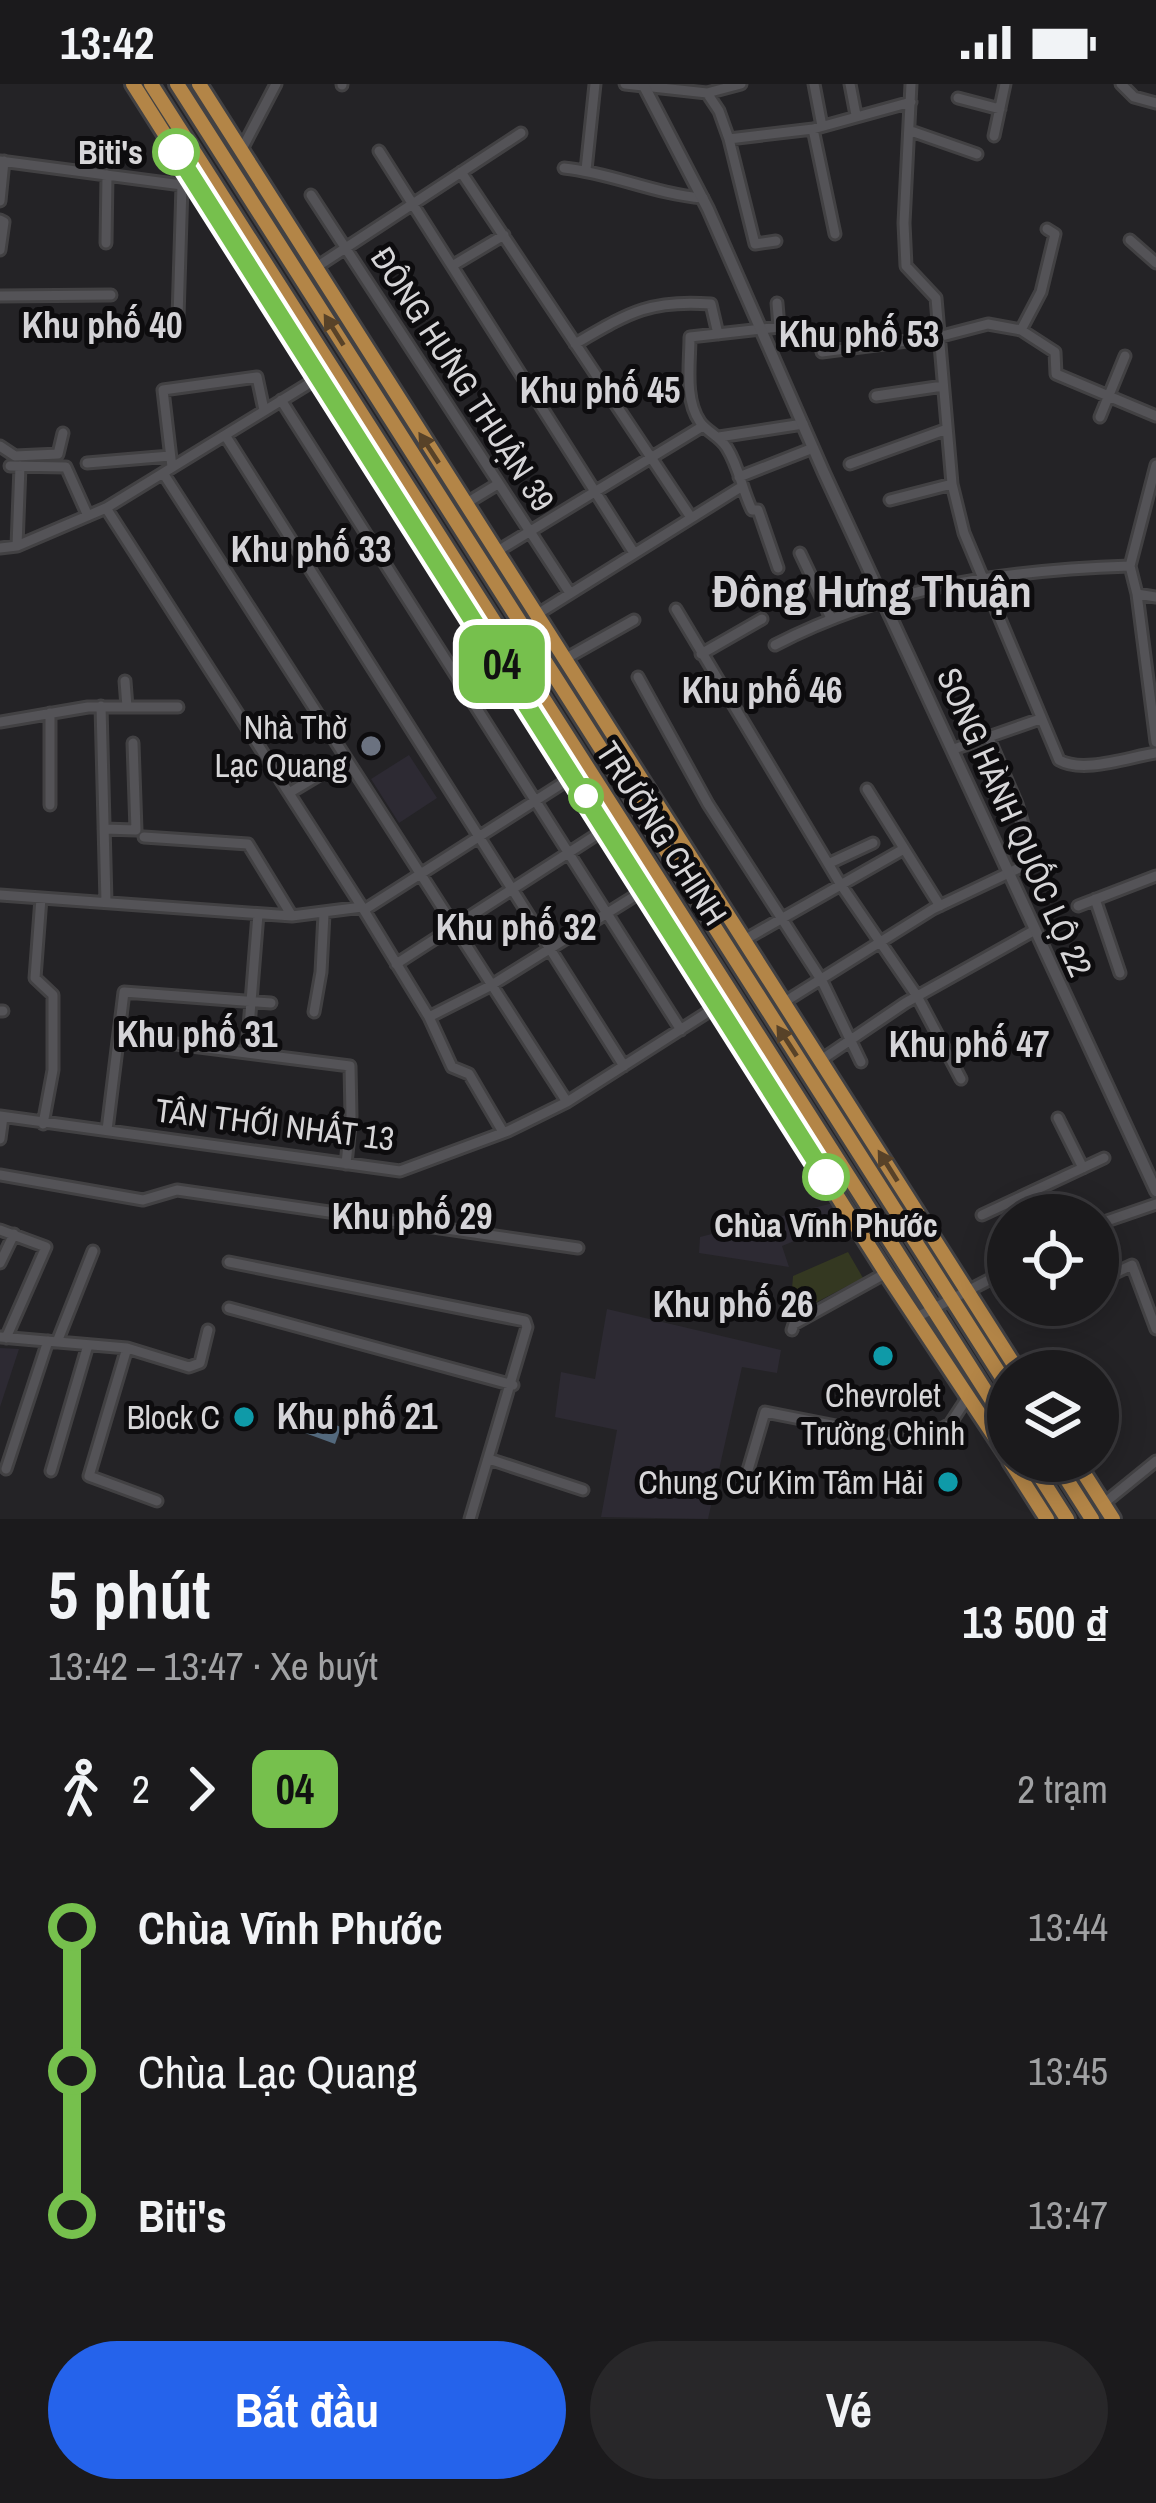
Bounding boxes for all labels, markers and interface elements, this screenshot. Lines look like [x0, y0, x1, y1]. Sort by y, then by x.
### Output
text: 13:42 [60, 12, 154, 73]
place label: Biti's [78, 130, 143, 174]
marker: Biti's [154, 130, 198, 174]
street label: ĐÔNG HƯNG THUẬN 39 [361, 239, 565, 519]
district label: Khu phố 40 [22, 301, 182, 349]
district label: Khu phố 53 [779, 310, 939, 358]
one-way arrow [323, 314, 345, 346]
district label: Khu phố 45 [520, 366, 680, 414]
one-way arrow [419, 432, 441, 464]
district label: Khu phố 33 [231, 525, 391, 573]
district label: Đông Hưng Thuận [712, 560, 1032, 621]
line badge: 04 [448, 625, 556, 703]
text: 04 [483, 636, 521, 692]
street label: SONG HÀNH QUỐC LỘ 22 [927, 661, 1103, 983]
district label: Khu phố 46 [682, 666, 842, 714]
place label: Nhà Thờ Lạc Quang [215, 705, 347, 787]
marker: Nhà Thờ Lạc Quang [358, 733, 384, 759]
street label: TRƯỜNG CHINH [586, 733, 738, 933]
unlabelled marker [570, 780, 602, 812]
district label: Khu phố 32 [436, 903, 596, 951]
district label: Khu phố 31 [117, 1010, 278, 1058]
district label: Khu phố 47 [889, 1020, 1049, 1068]
one-way arrow [777, 1024, 799, 1057]
street label: TÂN THỚI NHẤT 13 [153, 1088, 397, 1160]
one-way arrow [878, 1149, 899, 1183]
marker: Chùa Vĩnh Phước [804, 1155, 848, 1199]
district label: Khu phố 29 [332, 1192, 492, 1240]
map controls [987, 1194, 1119, 1482]
button: locate [987, 1194, 1119, 1326]
place label: Chùa Vĩnh Phước [714, 1203, 938, 1247]
district label: Khu phố 26 [653, 1280, 813, 1328]
marker: Chevrolet Trường Chinh [870, 1343, 896, 1369]
button: layers [987, 1350, 1119, 1482]
place label: Chevrolet Trường Chinh [801, 1373, 965, 1455]
district label: Khu phố 21 [277, 1392, 438, 1440]
place label: Block C [127, 1395, 220, 1439]
marker: Block C [231, 1404, 257, 1430]
place label: Chung Cư Kim Tâm Hải [638, 1460, 924, 1504]
marker: Chung Cư Kim Tâm Hải [935, 1469, 961, 1495]
text: 5 phút [48, 1550, 210, 1639]
text: 13 500 ₫ [962, 1591, 1108, 1652]
text: 13:42 – 13:47 · Xe buýt [48, 1640, 378, 1692]
icon: walk [48, 1756, 114, 1822]
icon: forward [168, 1756, 234, 1822]
text: 04 [276, 1761, 314, 1817]
text: 2 [132, 1763, 150, 1815]
text: 2 trạm [1017, 1763, 1108, 1815]
text: Chùa Vĩnh Phước [138, 1897, 443, 1958]
text: 13:44 [1028, 1901, 1108, 1953]
text: Chùa Lạc Quang [138, 2041, 417, 2102]
text: 13:45 [1028, 2045, 1108, 2097]
text: Biti's [138, 2185, 227, 2246]
text: 13:47 [1028, 2189, 1108, 2241]
button: Bắt đầu [48, 2341, 566, 2479]
button: Vé [590, 2341, 1108, 2479]

